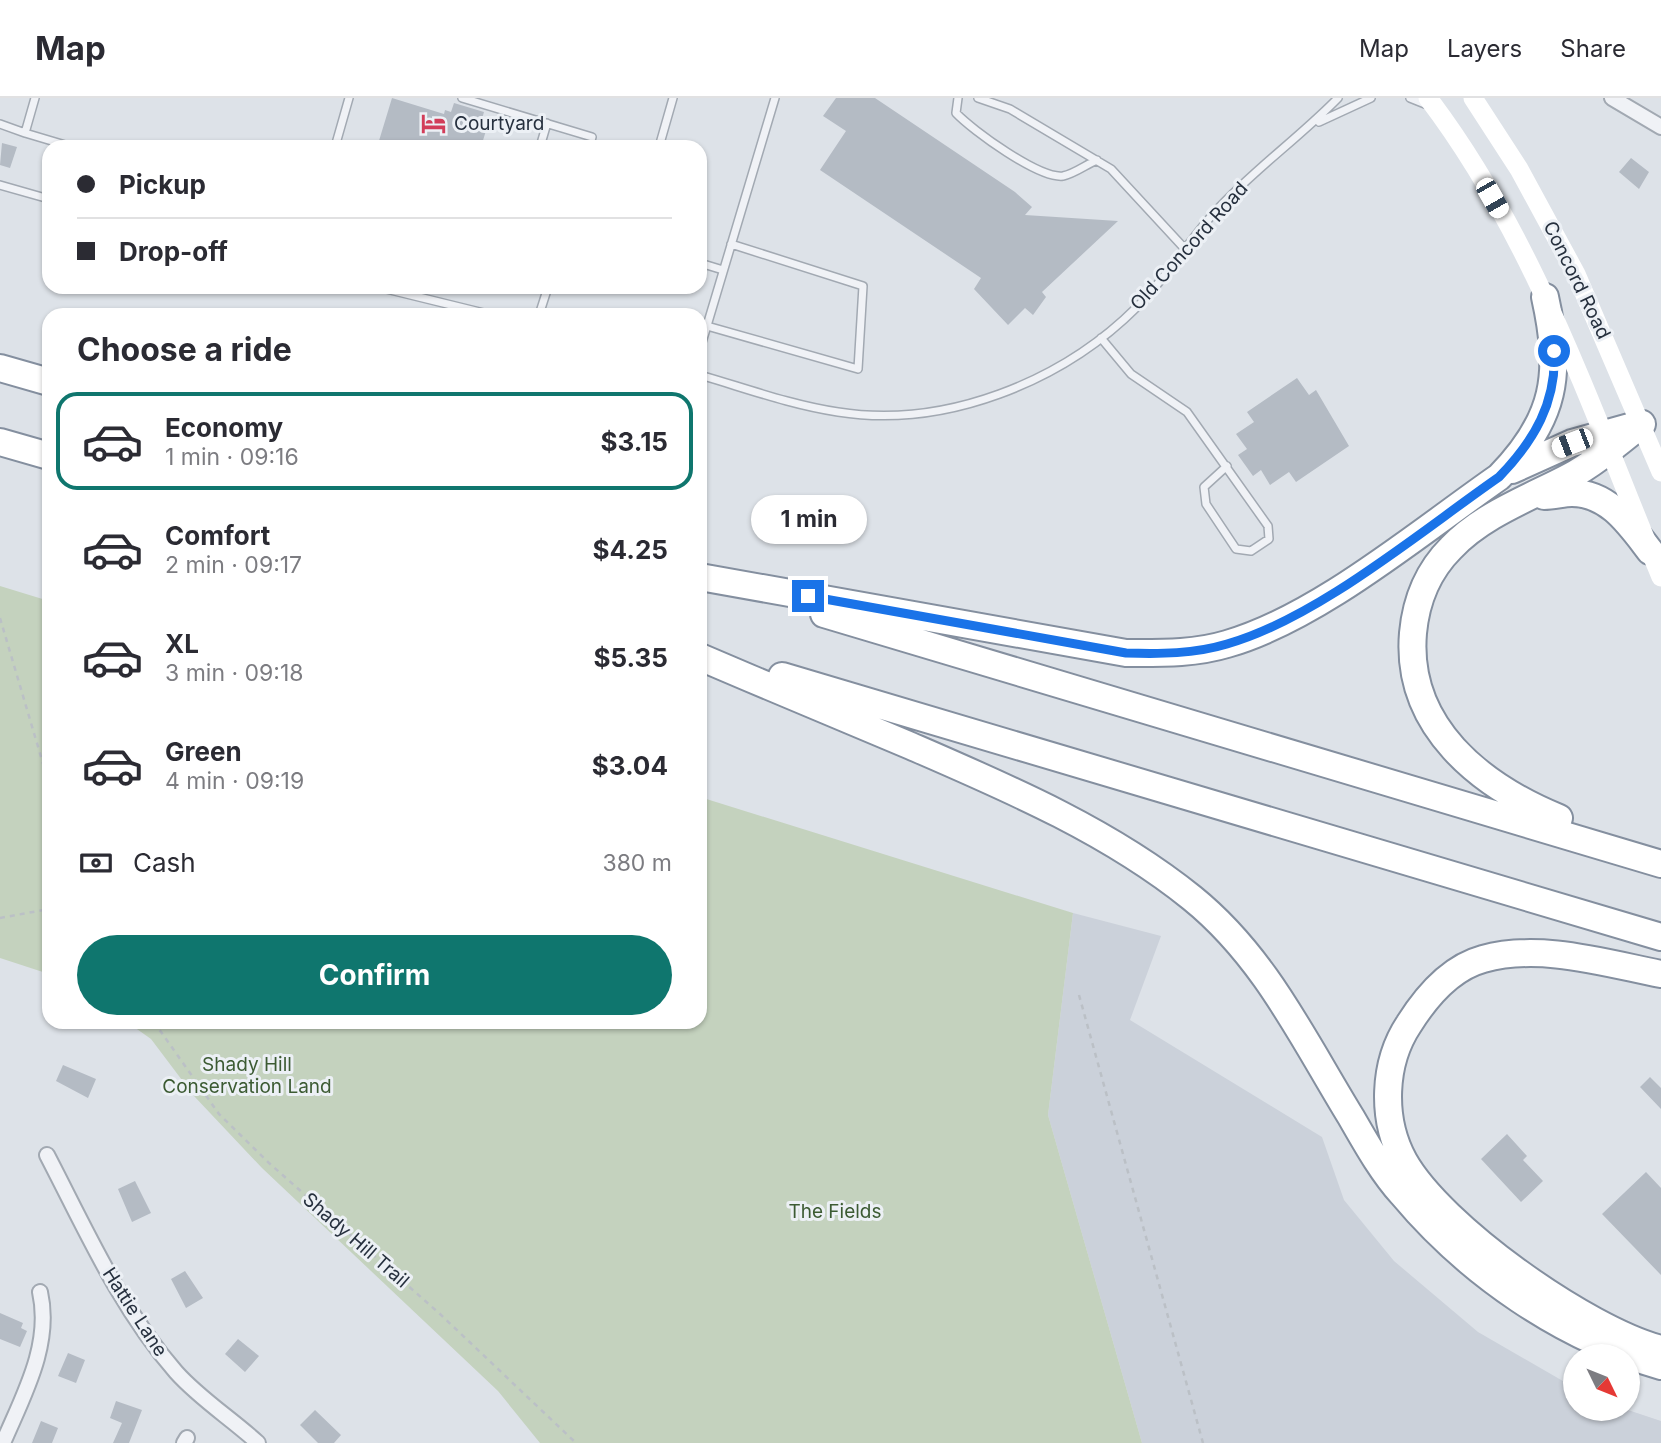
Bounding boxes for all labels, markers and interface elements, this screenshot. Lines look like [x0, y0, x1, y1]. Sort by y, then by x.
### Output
text: Map [35, 28, 106, 68]
text: Map [1359, 34, 1409, 63]
text: Layers [1447, 34, 1522, 63]
text: Share [1560, 34, 1626, 63]
hotel icon: Courtyard [420, 109, 448, 137]
place label: Courtyard [454, 112, 544, 135]
text: Pickup [119, 169, 206, 200]
car [1473, 175, 1512, 221]
street label: Old Concord Road [1125, 177, 1253, 315]
street label: Concord Road [1539, 217, 1615, 343]
text: Drop-off [119, 236, 228, 267]
text: Choose a ride [77, 330, 292, 369]
route start [1538, 335, 1570, 367]
icon: car [81, 410, 144, 473]
text: Economy [165, 412, 283, 443]
text: $3.15 [601, 426, 668, 457]
car [1549, 426, 1596, 460]
text: 1 min · 09:16 [165, 443, 299, 471]
callout: 1 min [750, 494, 866, 544]
text: 1 min [781, 505, 837, 533]
icon: car [81, 518, 144, 581]
text: Comfort [165, 520, 270, 551]
text: $4.25 [593, 534, 668, 565]
text: 2 min · 09:17 [165, 551, 302, 579]
route end [792, 580, 824, 612]
icon: car [81, 626, 144, 689]
text: XL [165, 628, 199, 659]
text: $5.35 [593, 642, 668, 673]
text: 3 min · 09:18 [165, 659, 304, 687]
icon: car [81, 734, 144, 797]
text: Green [165, 736, 242, 767]
text: $3.04 [592, 750, 668, 781]
text: 4 min · 09:19 [165, 767, 304, 795]
icon: cash [77, 844, 115, 882]
text: Cash [133, 847, 196, 878]
text: 380 m [602, 849, 672, 877]
button: Confirm [77, 935, 672, 1015]
park label: Shady Hill Conservation Land [162, 1053, 332, 1098]
street label: Shady Hill Trail [298, 1188, 414, 1292]
park label: The Fields [788, 1200, 882, 1223]
street label: Hattie Lane [98, 1263, 172, 1361]
north arrow [1563, 1344, 1640, 1421]
map controls [1563, 1344, 1640, 1421]

